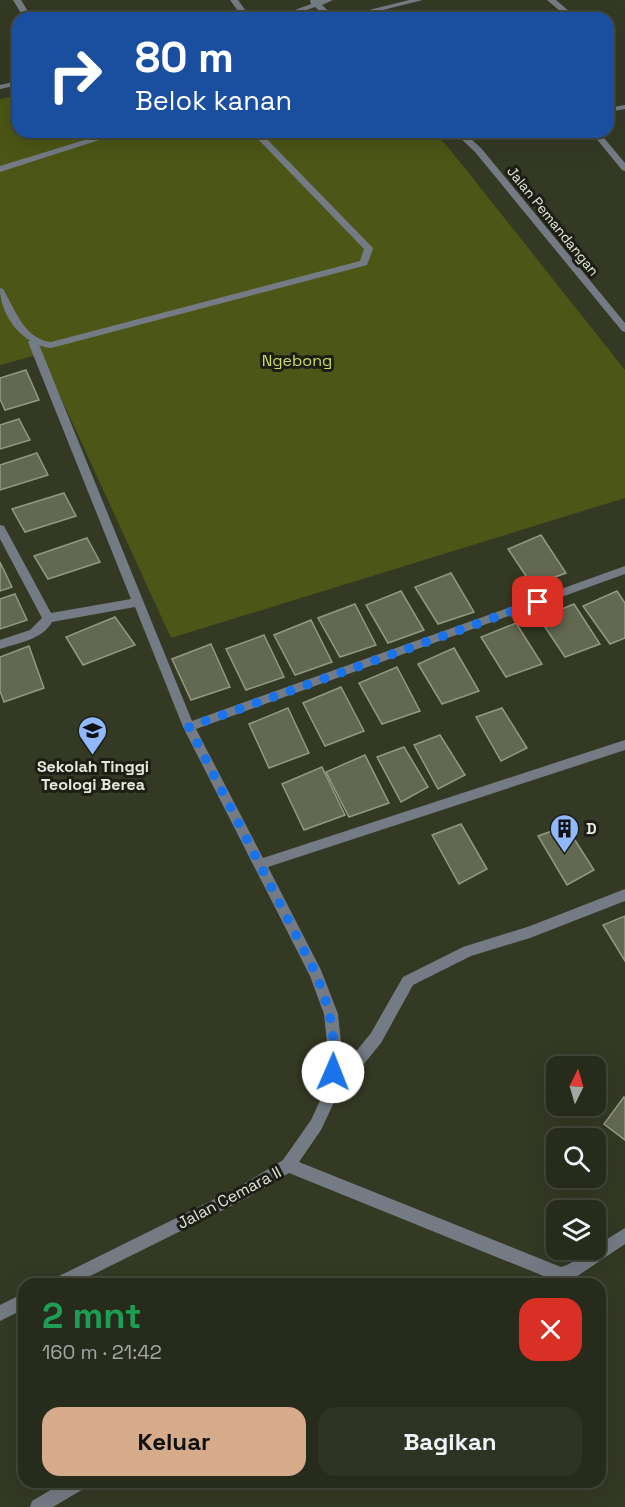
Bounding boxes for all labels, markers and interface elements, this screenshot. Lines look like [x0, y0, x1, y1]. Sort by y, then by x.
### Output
text: 80 m [135, 31, 234, 84]
icon: right [36, 36, 114, 114]
text: Belok kanan [135, 83, 292, 118]
street label: Jalan Pemandangan [503, 162, 603, 280]
park label: Ngebong [262, 350, 332, 371]
pin [512, 576, 563, 627]
icon: arrive [521, 585, 554, 618]
school or university icon: Sekolah Tinggi Teologi Berea [77, 714, 109, 756]
place label: Sekolah Tinggi Teologi Berea [37, 756, 149, 795]
building icon: D [549, 812, 581, 854]
place label: D [586, 818, 597, 839]
position arrow [301, 1040, 365, 1104]
north arrow [546, 1056, 606, 1116]
map controls [546, 1056, 606, 1260]
button: search [546, 1128, 606, 1188]
street label: Jalan Cemara II [174, 1161, 285, 1234]
button: layers [546, 1200, 606, 1260]
text: 2 mnt [42, 1293, 141, 1339]
button: close [519, 1298, 582, 1361]
text: 160 m · 21:42 [42, 1339, 162, 1365]
button: Keluar [42, 1407, 306, 1476]
button: Bagikan [318, 1407, 582, 1476]

